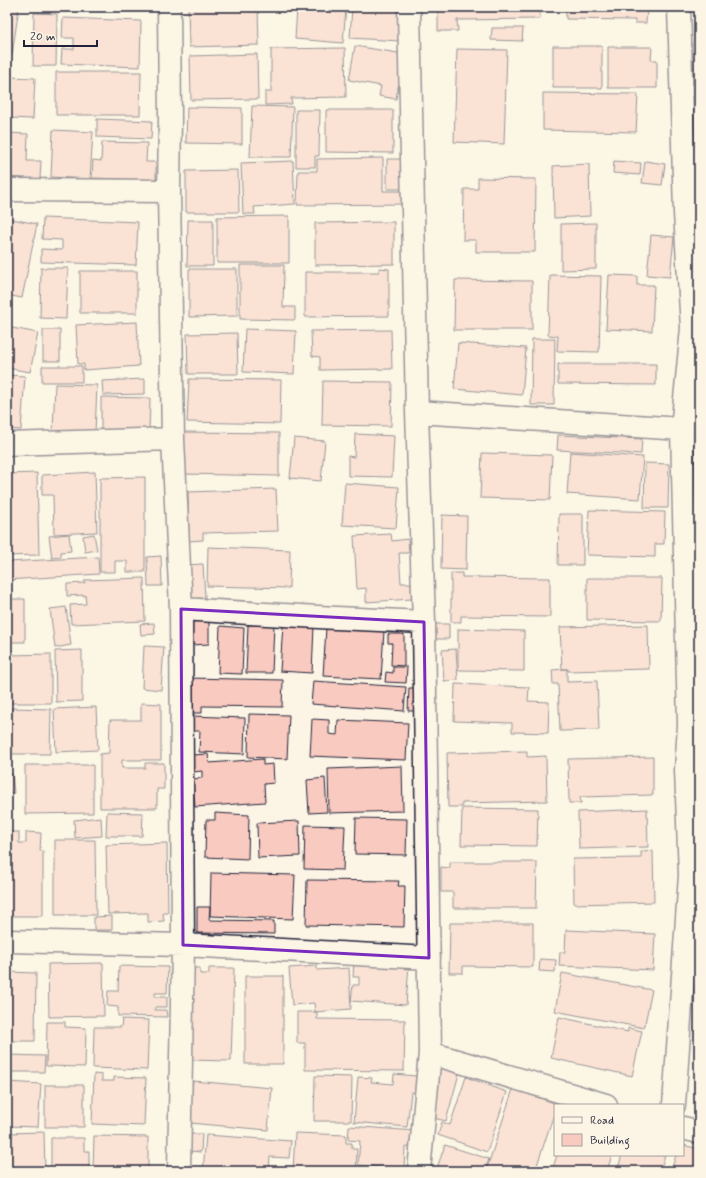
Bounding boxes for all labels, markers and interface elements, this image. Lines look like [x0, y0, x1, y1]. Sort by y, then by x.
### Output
scale bar [24, 22, 97, 48]
text: 20 m [30, 29, 56, 45]
legend [554, 1104, 684, 1156]
text: Road [590, 1113, 614, 1129]
text: Building [590, 1133, 630, 1150]

